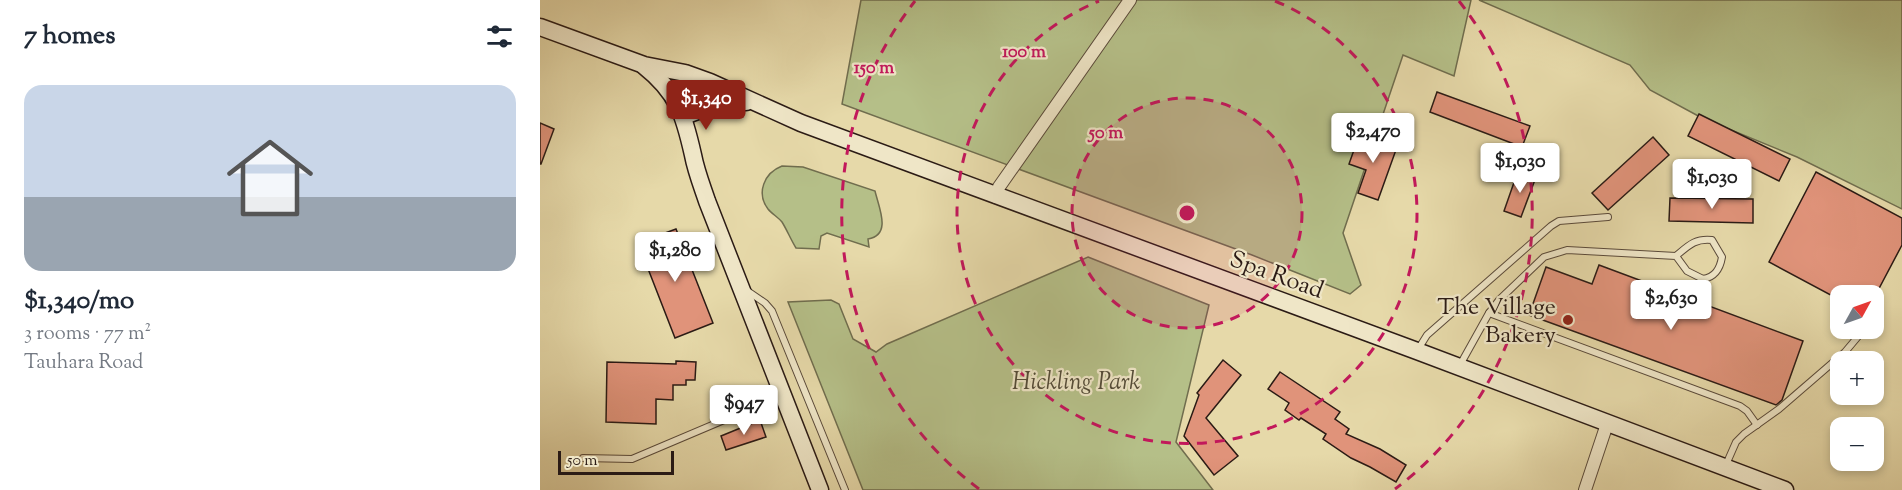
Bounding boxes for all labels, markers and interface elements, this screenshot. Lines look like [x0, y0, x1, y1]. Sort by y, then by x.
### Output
text: 7 homes [24, 18, 115, 55]
icon: filters [483, 20, 516, 53]
text: 100 m [1002, 40, 1046, 66]
text: 150 m [854, 56, 894, 82]
pin: $1,340 [657, 80, 755, 131]
text: $1,340 [680, 85, 732, 114]
pin: $2,470 [1324, 113, 1422, 164]
text: $2,470 [1345, 118, 1401, 147]
text: 50 m [1087, 121, 1123, 147]
icon: home [216, 124, 324, 232]
pin: $1,030 [1471, 143, 1569, 194]
text: $1,030 [1495, 148, 1545, 177]
pin: $1,030 [1663, 159, 1761, 210]
text: $1,030 [1687, 164, 1737, 193]
centre of rings [1177, 203, 1197, 223]
pin: $1,280 [626, 232, 724, 283]
text: $1,280 [649, 237, 701, 266]
street label: Spa Road [1225, 243, 1328, 309]
pin: $2,630 [1622, 280, 1720, 331]
text: $1,340/mo [24, 283, 134, 320]
text: $2,630 [1644, 285, 1698, 314]
north arrow [1830, 285, 1884, 339]
map controls [1830, 285, 1884, 471]
place label: The Village Bakery [1437, 291, 1556, 353]
marker: The Village Bakery [1561, 313, 1575, 327]
text: 3 rooms · 77 m² [24, 320, 151, 349]
text: Tauhara Road [24, 349, 143, 378]
button: + [1830, 351, 1884, 405]
park label: Hickling Park [1012, 366, 1140, 400]
pin: $947 [708, 385, 780, 436]
text: $947 [724, 390, 764, 419]
button: − [1830, 417, 1884, 471]
scale bar [558, 448, 674, 476]
text: 50 m [567, 450, 598, 473]

